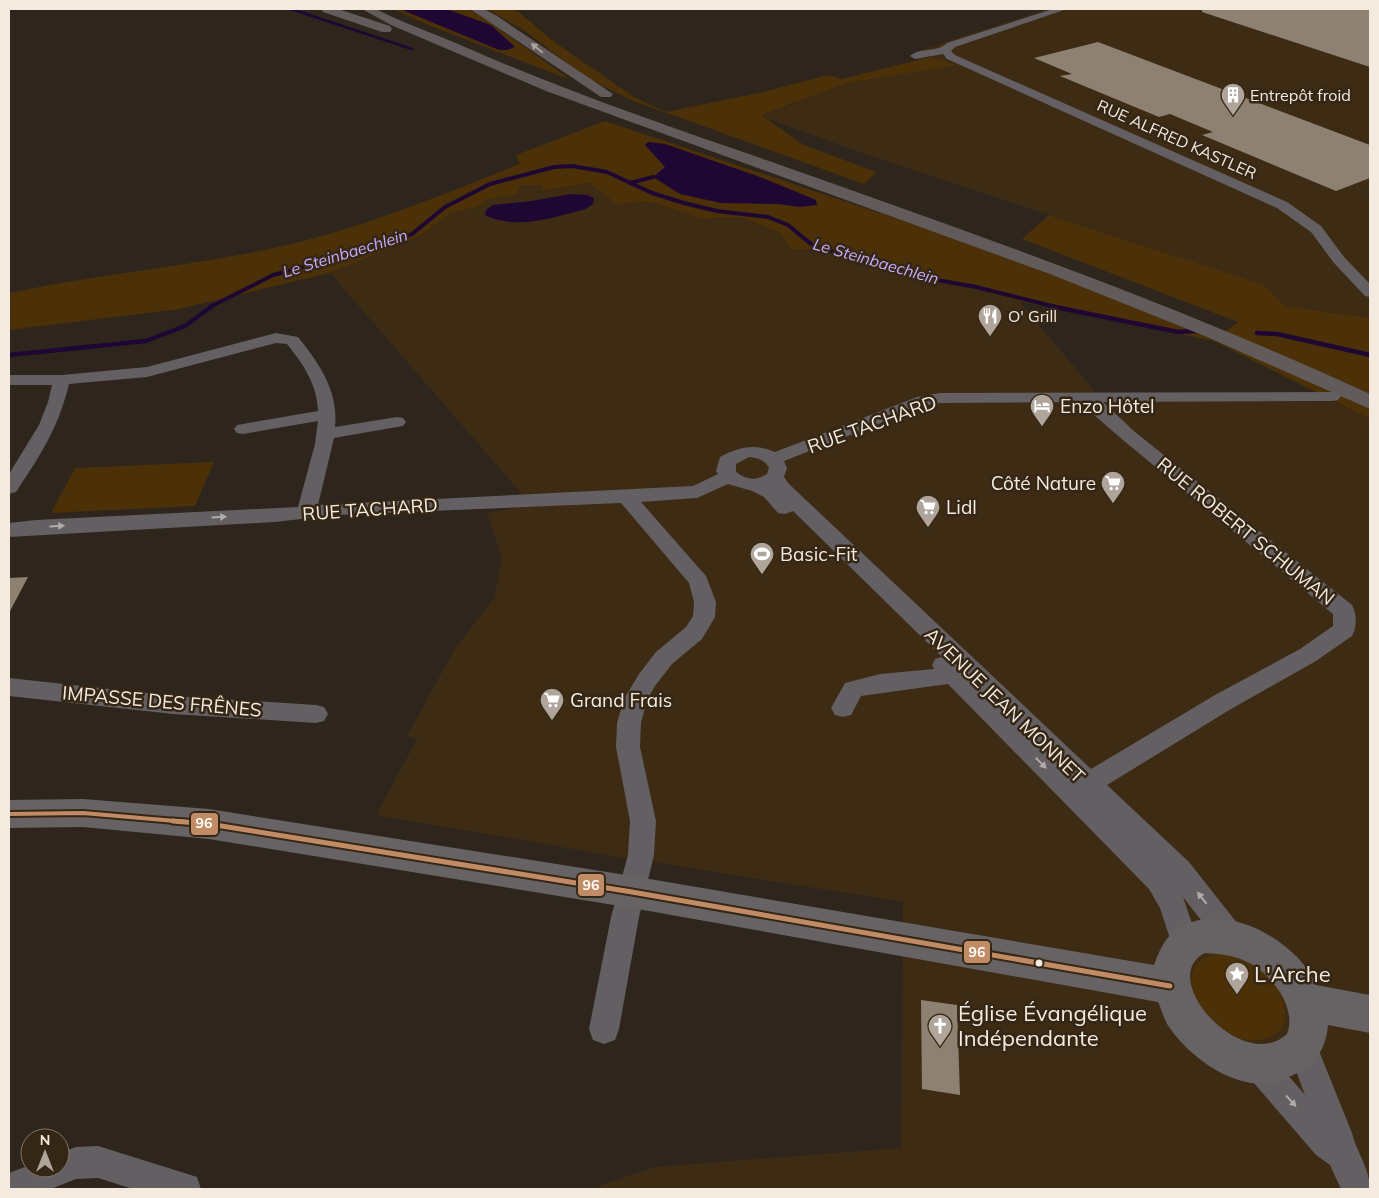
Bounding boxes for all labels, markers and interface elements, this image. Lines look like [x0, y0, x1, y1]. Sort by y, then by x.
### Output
one-way arrow [531, 43, 543, 54]
building icon: Entrepôt froid [1220, 82, 1246, 116]
place label: Entrepôt froid [1250, 85, 1351, 105]
street label: RUE ALFRED KASTLER [1094, 95, 1260, 183]
water label: Le Steinbaechlein [280, 224, 410, 282]
water label: Le Steinbaechlein [811, 234, 941, 288]
restaurant icon: O' Grill [977, 303, 1003, 337]
place label: O' Grill [1008, 306, 1057, 326]
street label: RUE TACHARD [804, 390, 940, 458]
hotel icon: Enzo Hôtel [1029, 393, 1055, 427]
place label: Enzo Hôtel [1060, 394, 1155, 418]
street label: RUE ROBERT SCHUMAN [1152, 452, 1340, 610]
supermarket icon: Côté Nature [1100, 470, 1126, 504]
place label: Côté Nature [991, 471, 1096, 495]
street label: RUE TACHARD [301, 492, 439, 526]
supermarket icon: Lidl [915, 494, 941, 528]
place label: Lidl [946, 495, 977, 519]
one-way arrow [212, 513, 228, 521]
one-way arrow [49, 521, 65, 529]
sports icon: Basic-Fit [749, 541, 775, 575]
place label: Basic-Fit [780, 542, 858, 566]
street label: AVENUE JEAN MONNET [920, 622, 1091, 788]
street label: IMPASSE DES FRÊNES [61, 680, 263, 722]
supermarket icon: Grand Frais [539, 687, 565, 721]
place label: Grand Frais [570, 688, 672, 712]
one-way arrow [1035, 757, 1047, 769]
line badge: 96 [190, 812, 219, 836]
text: 96 [196, 814, 212, 832]
line badge: 96 [577, 873, 605, 897]
text: 96 [583, 876, 599, 894]
one-way arrow [1196, 892, 1207, 905]
line badge: 96 [963, 940, 991, 964]
text: 96 [969, 943, 985, 961]
unlabelled marker [1034, 958, 1044, 968]
place label: L'Arche [1254, 960, 1331, 988]
place icon: L'Arche [1224, 961, 1250, 995]
place label: Église Évangélique Indépendante [958, 999, 1147, 1052]
church icon: Église Évangélique Indépendante [927, 1013, 953, 1047]
one-way arrow [1285, 1094, 1297, 1106]
north arrow [20, 1128, 70, 1178]
text: N [40, 1131, 50, 1149]

